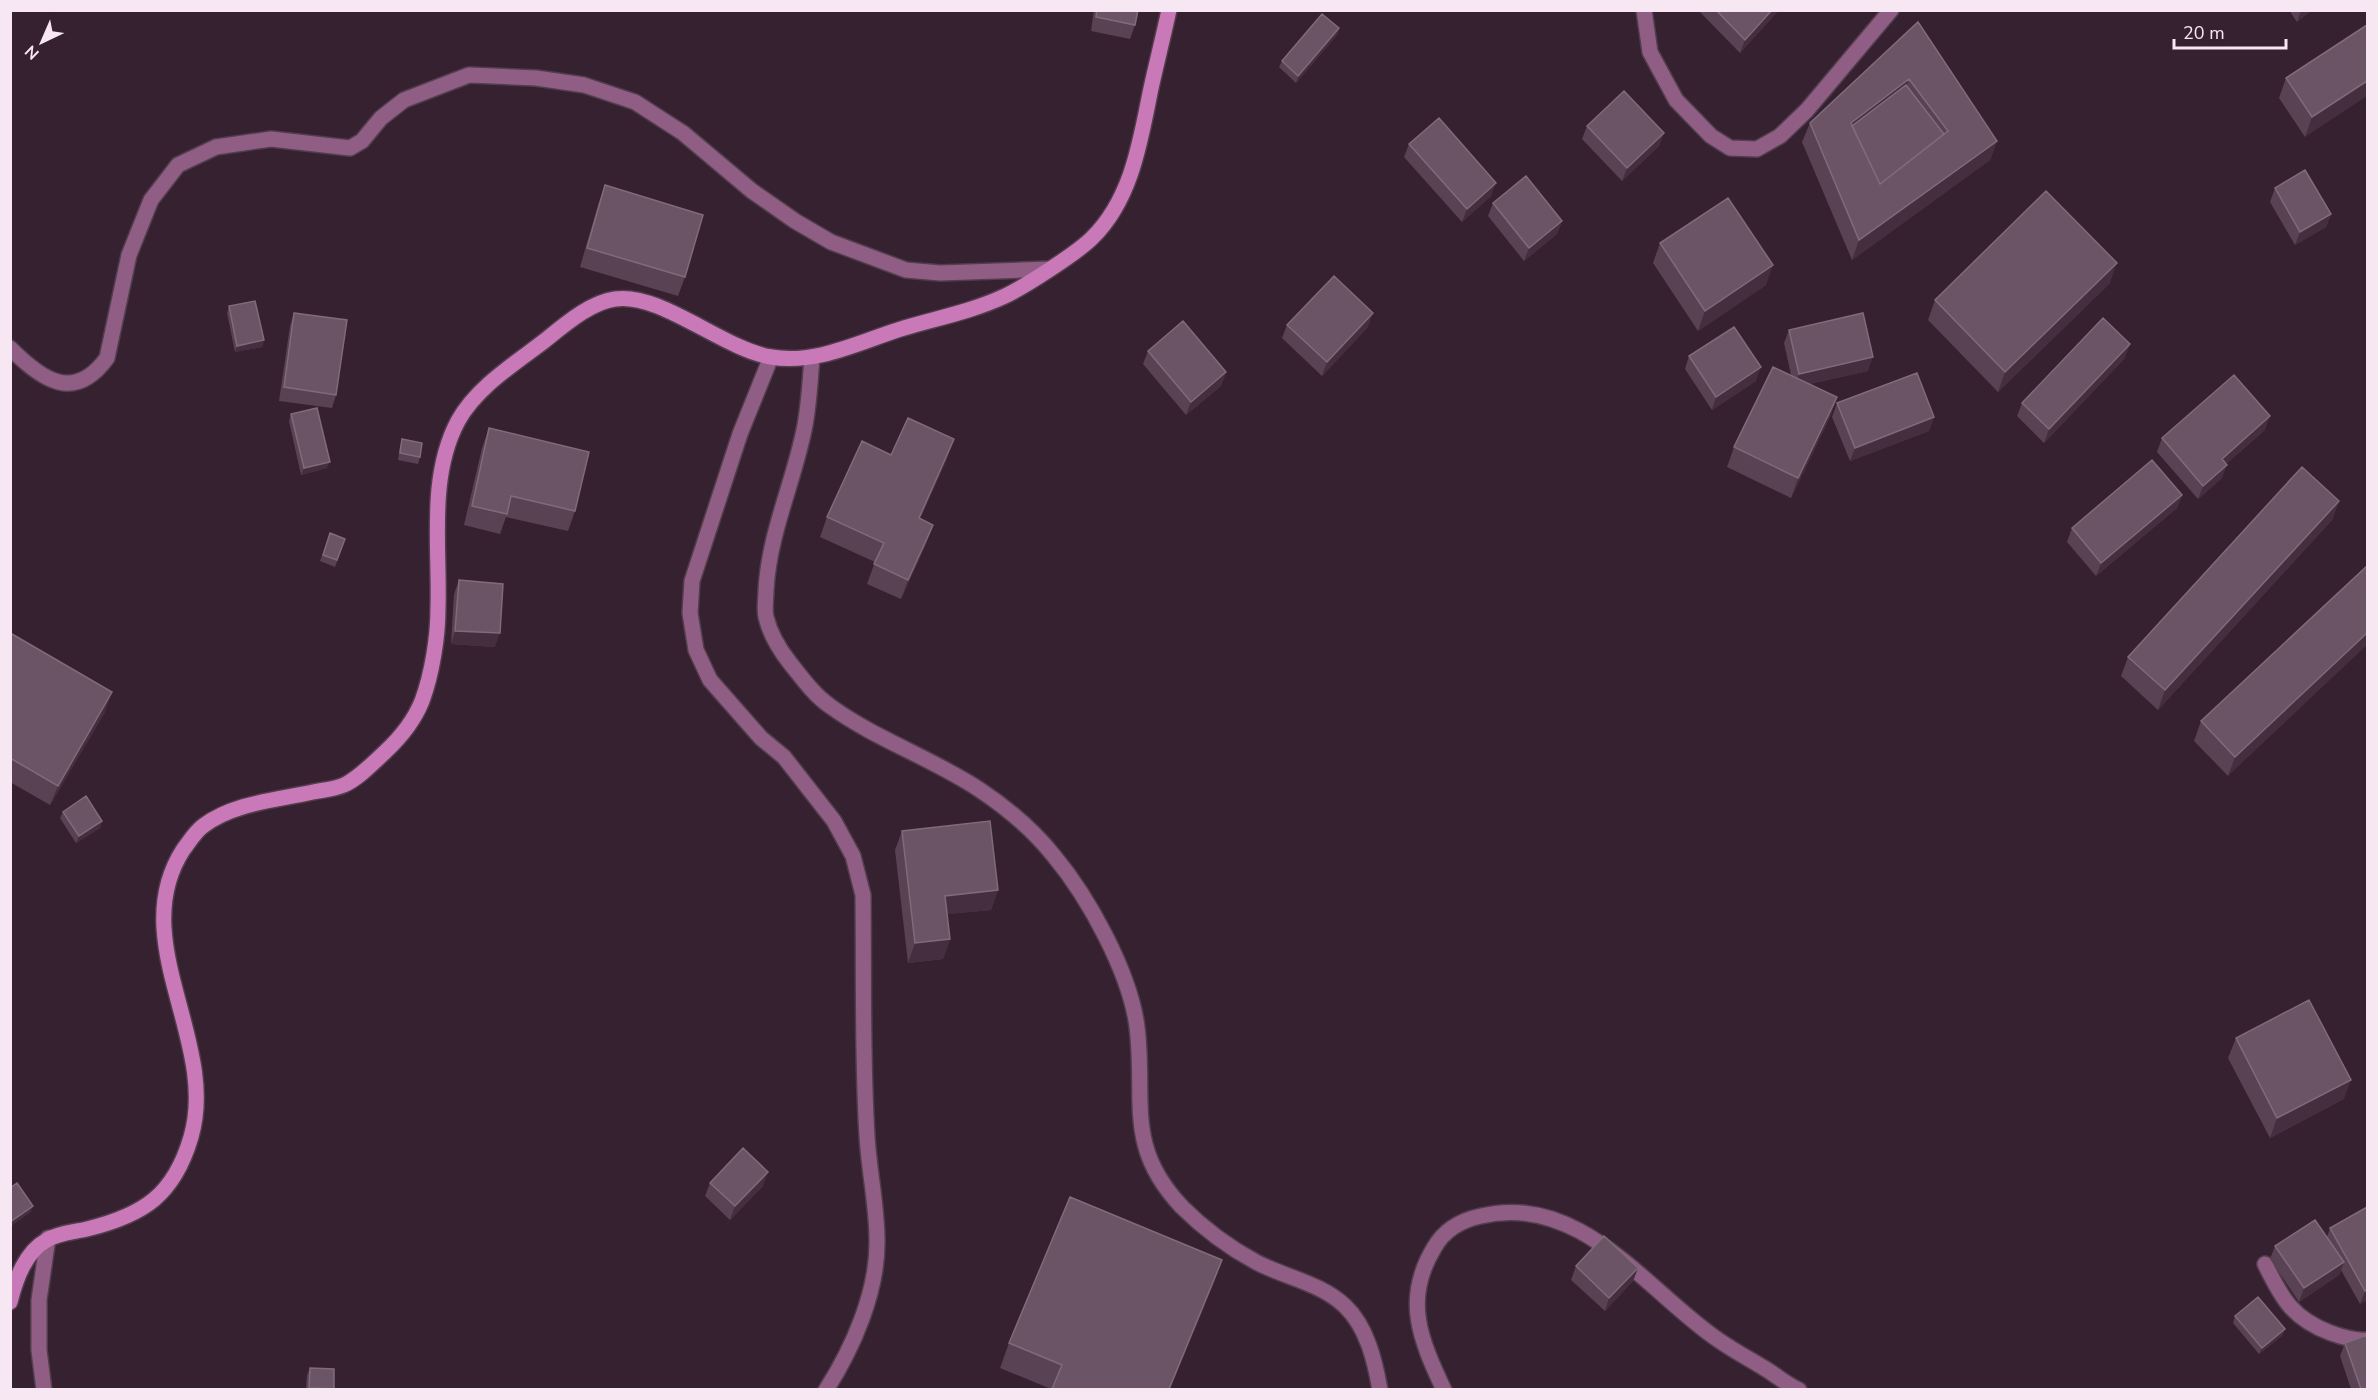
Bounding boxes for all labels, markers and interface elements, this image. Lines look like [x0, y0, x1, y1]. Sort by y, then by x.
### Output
north arrow [12, 12, 72, 72]
scale bar [2174, 12, 2286, 50]
text: 20 m [2183, 21, 2225, 45]
text: N [20, 40, 44, 64]

